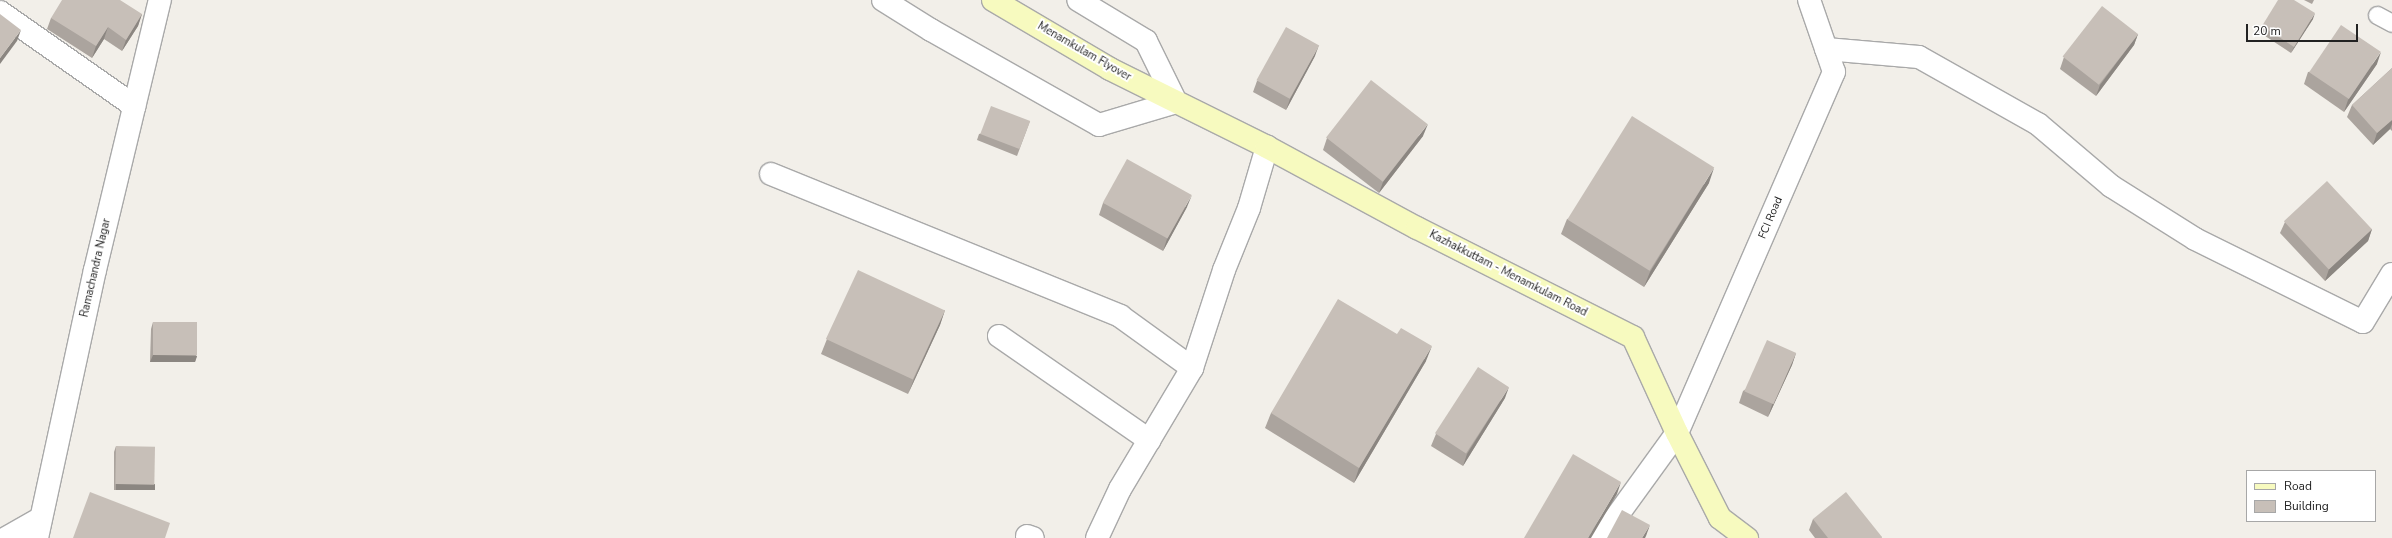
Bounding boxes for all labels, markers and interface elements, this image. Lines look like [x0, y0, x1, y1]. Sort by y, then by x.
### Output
scale bar [2248, 16, 2360, 42]
street label: Menamkulam Flyover [1035, 20, 1133, 84]
text: 20 m [2253, 23, 2281, 39]
street label: FCI Road [1756, 195, 1786, 241]
street label: Ramachandra Nagar [78, 217, 114, 319]
street label: Kazhakkuttam - Menamkulam Road [1427, 228, 1589, 320]
legend [2246, 470, 2376, 522]
text: Road [2284, 478, 2312, 494]
text: Building [2284, 498, 2329, 514]

